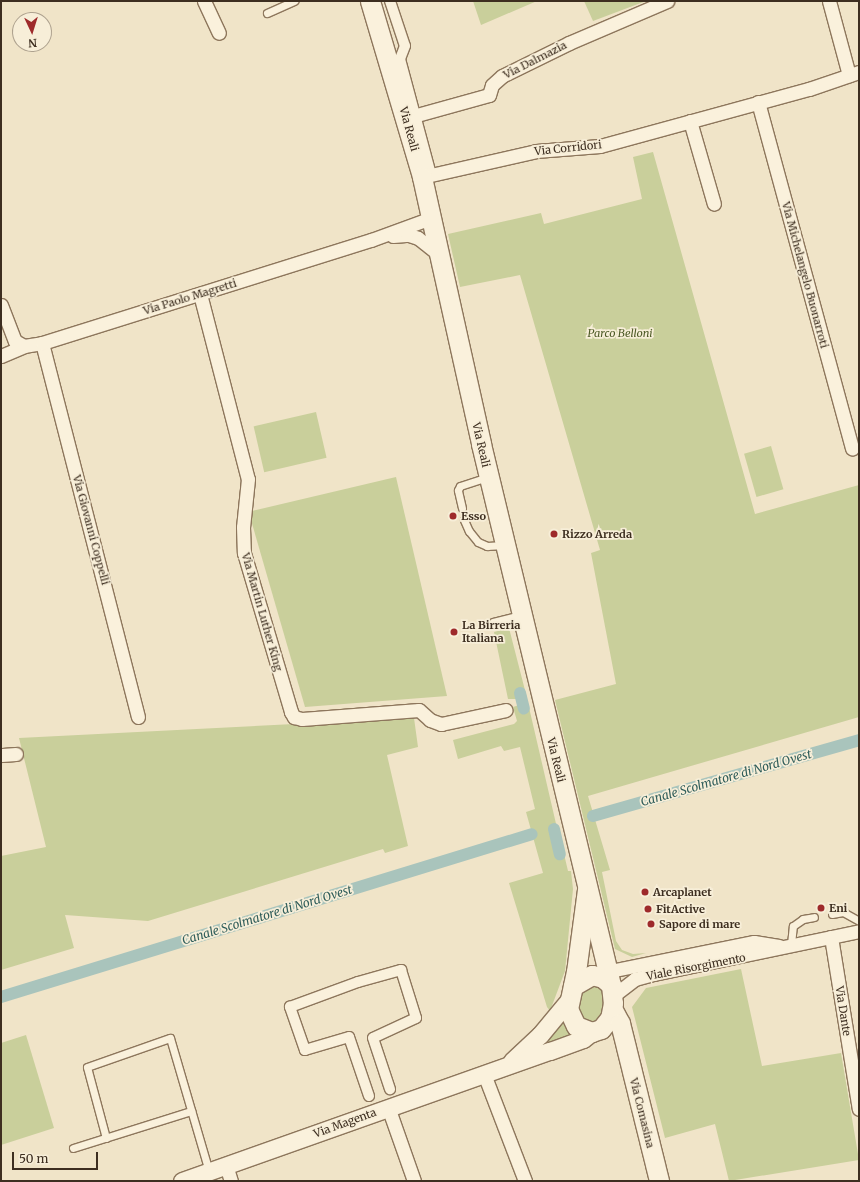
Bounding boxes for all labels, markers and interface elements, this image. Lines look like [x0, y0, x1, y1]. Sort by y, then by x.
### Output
north arrow [12, 12, 52, 52]
text: N [28, 36, 38, 50]
street label: Via Dalmazia [501, 38, 569, 82]
street label: Via Reali [397, 105, 421, 153]
street label: Via Corridori [534, 138, 602, 158]
street label: Via Michelangelo Buonarroti [779, 200, 831, 350]
street label: Via Paolo Magretti [142, 276, 238, 318]
park label: Parco Belloni [587, 326, 653, 340]
street label: Via Reali [469, 421, 493, 469]
street label: Via Giovanni Coppelli [70, 474, 112, 586]
place label: Esso [461, 509, 486, 523]
marker: Esso [448, 511, 458, 521]
place label: Rizzo Arreda [562, 527, 632, 541]
marker: Rizzo Arreda [549, 529, 559, 539]
street label: Via Martin Luther King [239, 551, 285, 673]
place label: La Birreria Italiana [462, 619, 520, 645]
marker: La Birreria Italiana [449, 627, 459, 637]
street label: Via Reali [544, 736, 568, 784]
water label: Canale Scolmatore di Nord Ovest [639, 747, 813, 809]
water label: Canale Scolmatore di Nord Ovest [180, 882, 354, 948]
place label: Arcaplanet [653, 885, 712, 899]
marker: Arcaplanet [640, 887, 650, 897]
place label: Eni [829, 901, 847, 915]
place label: FitActive [656, 902, 705, 916]
marker: Eni [816, 903, 826, 913]
marker: FitActive [643, 904, 653, 914]
place label: Sapore di mare [659, 917, 740, 931]
marker: Sapore di mare [646, 919, 656, 929]
street label: Viale Risorgimento [645, 951, 747, 983]
street label: Via Dante [833, 985, 853, 1037]
street label: Via Comasina [627, 1077, 657, 1149]
street label: Via Magenta [312, 1106, 378, 1140]
scale bar [14, 1144, 100, 1170]
text: 50 m [19, 1151, 48, 1166]

